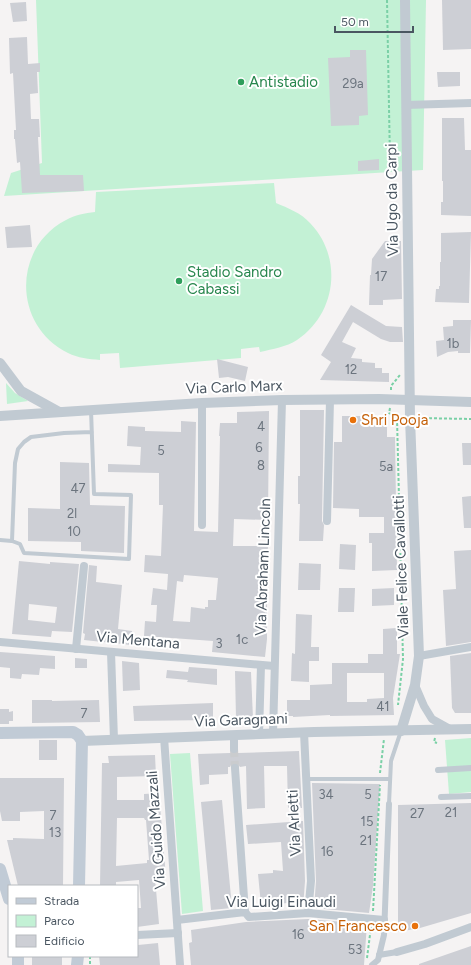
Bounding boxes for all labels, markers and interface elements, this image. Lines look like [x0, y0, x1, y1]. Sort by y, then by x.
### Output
scale bar [335, 8, 413, 34]
text: 50 m [341, 15, 369, 29]
place label: Antistadio [249, 73, 318, 91]
house number: 29a [342, 76, 364, 91]
marker: Antistadio [236, 77, 246, 87]
street label: Via Ugo da Carpi [382, 143, 402, 257]
place label: Stadio Sandro Cabassi [187, 263, 282, 298]
house number: 17 [375, 269, 387, 284]
marker: Stadio Sandro Cabassi [174, 276, 184, 286]
house number: 1b [447, 336, 460, 351]
house number: 12 [345, 362, 357, 377]
street label: Via Carlo Marx [185, 376, 283, 398]
place label: Shri Pooja [361, 411, 428, 429]
marker: Shri Pooja [348, 415, 358, 425]
house number: 4 [257, 419, 265, 434]
house number: 6 [255, 440, 263, 455]
house number: 5 [157, 443, 165, 458]
house number: 8 [257, 458, 265, 473]
house number: 5a [379, 459, 393, 474]
house number: 47 [70, 481, 86, 496]
street label: Viale Felice Cavallotti [390, 495, 412, 639]
street label: Via Abraham Lincoln [252, 498, 274, 636]
house number: 2l [67, 506, 77, 521]
house number: 10 [67, 524, 81, 539]
street label: Via Mentana [95, 627, 181, 653]
house number: 1c [236, 632, 248, 647]
house number: 3 [215, 636, 223, 651]
house number: 41 [376, 699, 390, 714]
house number: 7 [81, 706, 88, 721]
street label: Via Garagnani [194, 709, 288, 731]
street label: Via Guido Mazzali [143, 770, 169, 890]
house number: 34 [318, 787, 334, 802]
house number: 5 [364, 787, 372, 802]
street label: Via Arletti [283, 789, 305, 857]
house number: 21 [445, 805, 457, 820]
house number: 27 [410, 806, 424, 821]
house number: 7 [50, 808, 57, 823]
house number: 15 [361, 814, 373, 829]
house number: 13 [49, 825, 61, 840]
house number: 21 [360, 833, 372, 848]
house number: 16 [321, 844, 333, 859]
legend [8, 885, 138, 957]
street label: Via Luigi Einaudi [226, 893, 336, 911]
text: Strada [44, 894, 79, 908]
text: Parco [44, 914, 74, 928]
place label: San Francesco [309, 917, 407, 935]
marker: San Francesco [410, 921, 420, 931]
house number: 16 [292, 927, 304, 942]
text: Edificio [44, 934, 84, 948]
house number: 53 [348, 942, 362, 957]

